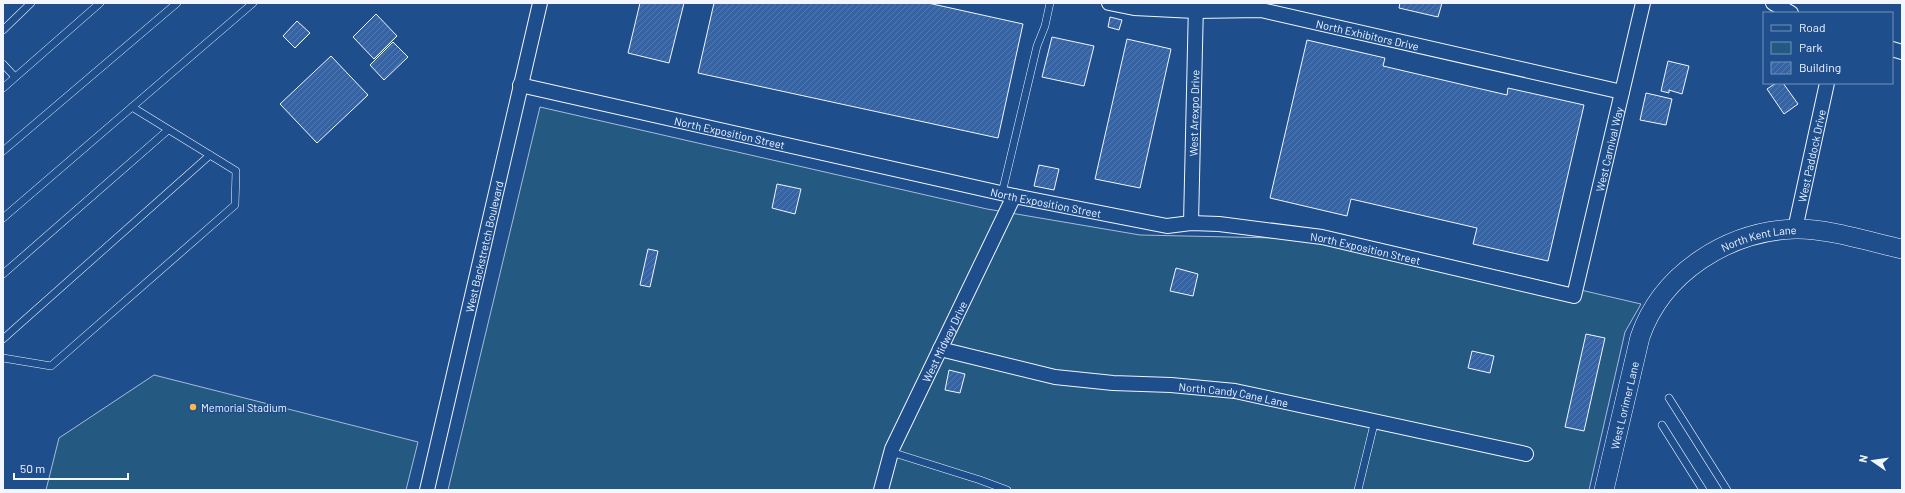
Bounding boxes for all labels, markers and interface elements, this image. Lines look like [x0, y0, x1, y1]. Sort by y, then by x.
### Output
legend [1763, 12, 1893, 84]
street label: North Exhibitors Drive [1315, 16, 1421, 52]
text: Road [1799, 20, 1826, 34]
text: Park [1799, 40, 1823, 54]
text: Building [1799, 60, 1841, 74]
street label: West Arexpo Drive [1186, 69, 1201, 157]
street label: West Carnival Way [1592, 105, 1625, 193]
street label: West Paddock Drive [1795, 108, 1828, 203]
street label: North Exposition Street [673, 113, 786, 151]
street label: West Backstretch Boulevard [462, 179, 505, 314]
street label: North Exposition Street [989, 184, 1103, 220]
street label: North Kent Lane [1719, 222, 1797, 254]
street label: North Exposition Street [1310, 229, 1422, 266]
street label: West Midway Drive [919, 299, 969, 384]
street label: West Lorimer Lane [1607, 360, 1641, 451]
street label: North Candy Cane Lane [1178, 379, 1290, 409]
place label: Memorial Stadium [201, 401, 287, 414]
marker: Memorial Stadium [188, 402, 198, 412]
north arrow [1853, 441, 1893, 481]
text: N [1856, 454, 1870, 464]
scale bar [14, 455, 128, 481]
text: 50 m [20, 461, 45, 475]

